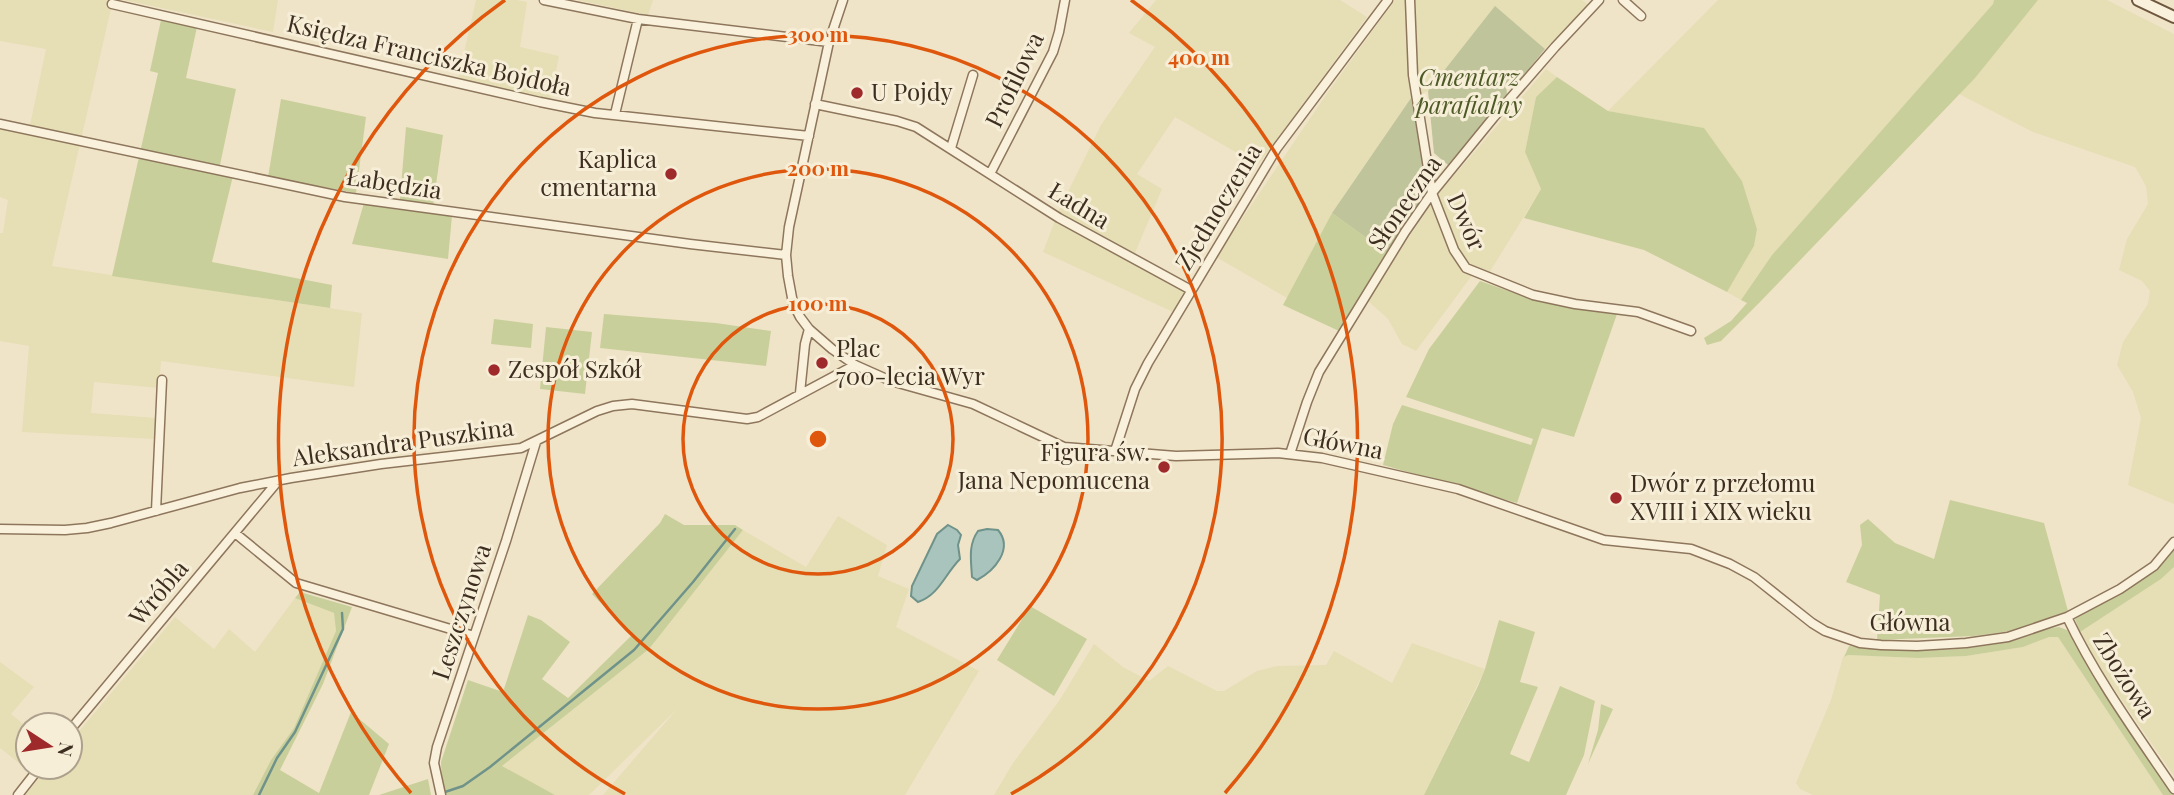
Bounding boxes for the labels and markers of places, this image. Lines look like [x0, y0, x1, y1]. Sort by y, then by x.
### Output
place label: U Pojdy [871, 75, 953, 107]
marker: U Pojdy [849, 85, 865, 101]
place label: Kaplica cmentarna [540, 142, 657, 202]
marker: Kaplica cmentarna [663, 166, 679, 182]
place label: Plac 700-lecia Wyr [836, 331, 985, 391]
place label: Zespół Szkół [508, 352, 643, 384]
marker: Plac 700-lecia Wyr [814, 355, 830, 371]
marker: Zespół Szkół [486, 362, 502, 378]
centre of rings [806, 427, 830, 451]
place label: Figura św. Jana Nepomucena [957, 435, 1150, 495]
marker: Figura św. Jana Nepomucena [1156, 459, 1172, 475]
place label: Dwór z przełomu XVIII i XIX wieku [1630, 466, 1816, 526]
marker: Dwór z przełomu XVIII i XIX wieku [1608, 490, 1624, 506]

